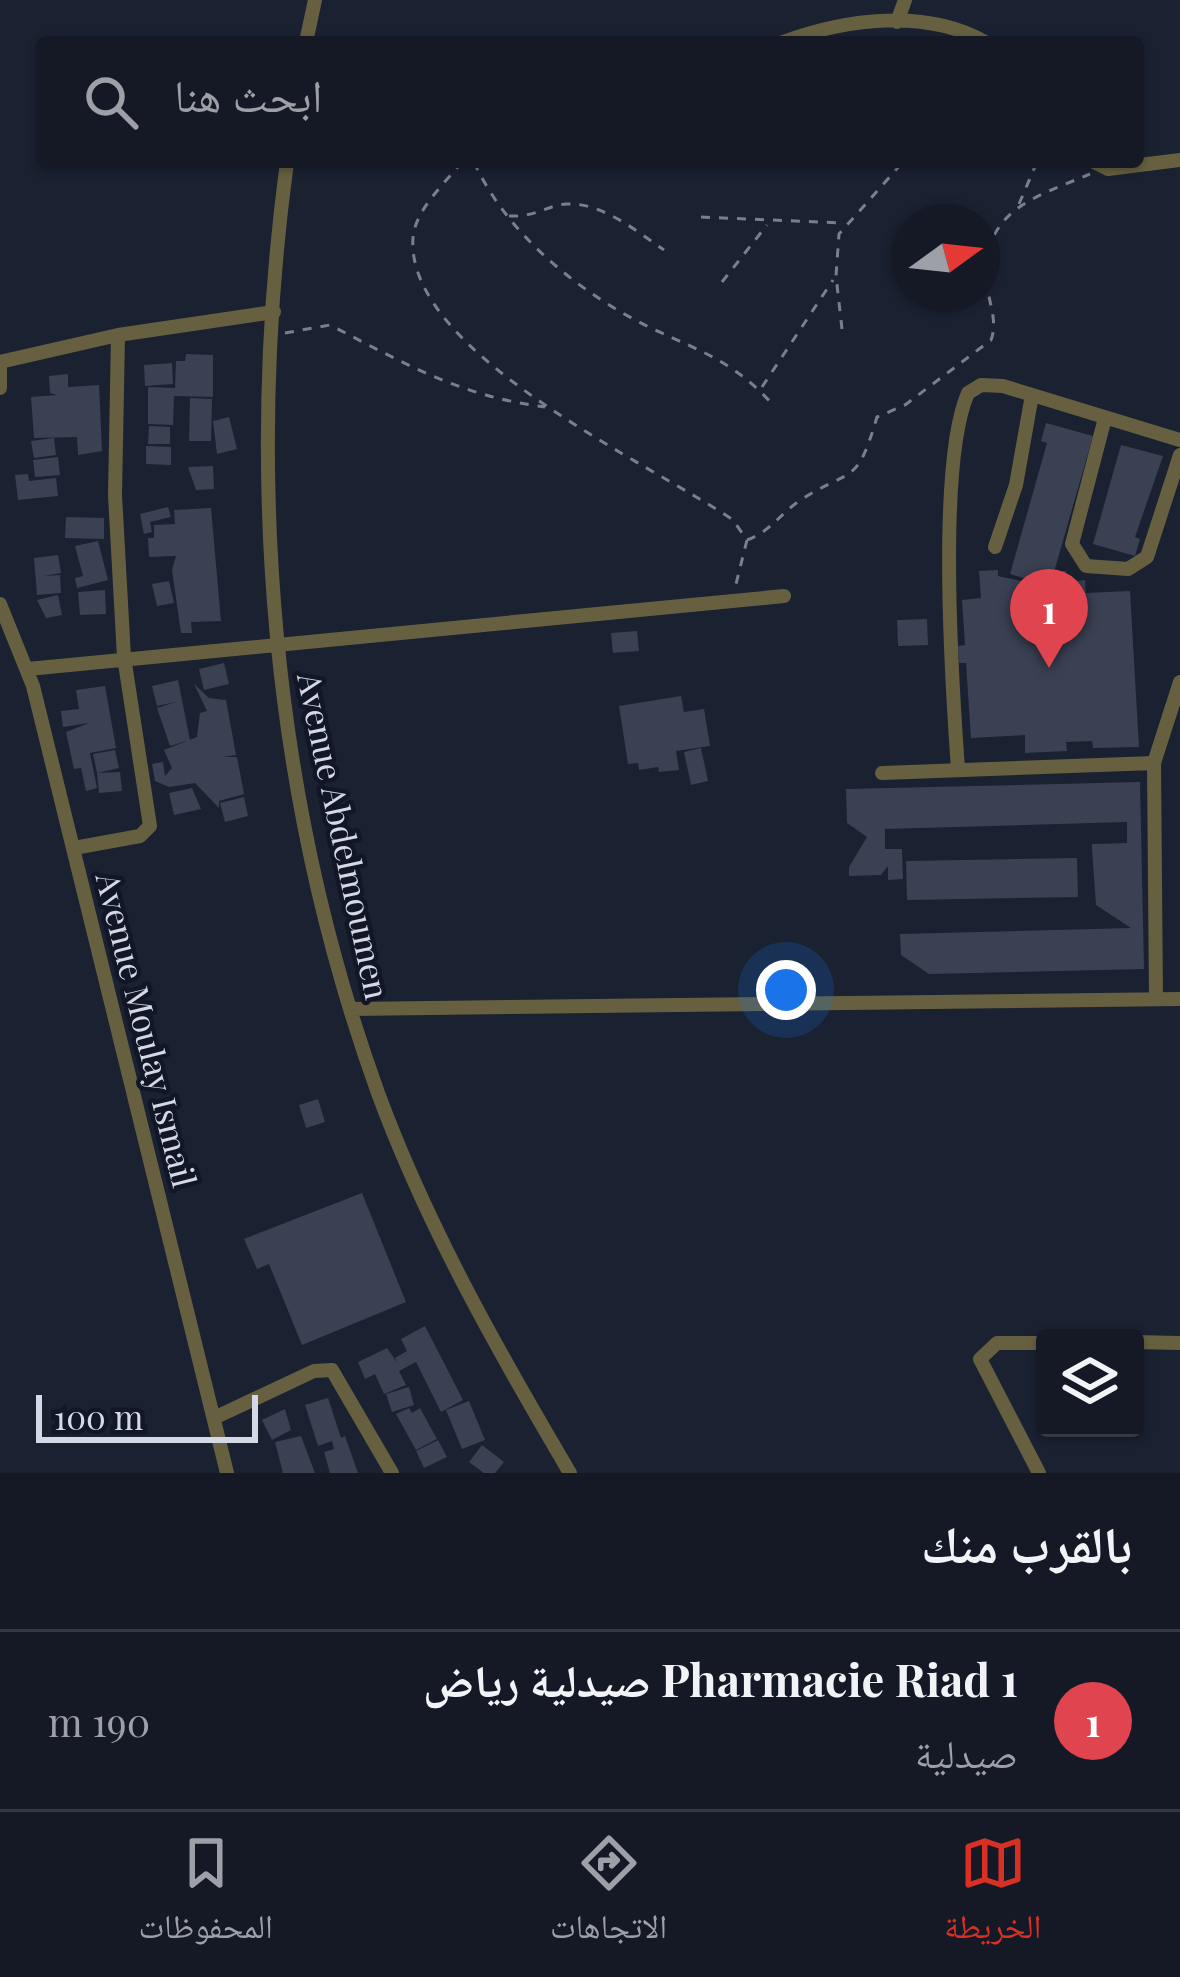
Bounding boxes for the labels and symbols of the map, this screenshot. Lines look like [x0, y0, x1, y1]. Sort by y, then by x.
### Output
north arrow [892, 204, 1000, 312]
pin: 1 [1010, 569, 1088, 668]
street label: Avenue Abdelmoumen [289, 667, 401, 1003]
street label: Avenue Moulay Ismail [87, 867, 208, 1191]
your location [756, 960, 816, 1020]
scale bar [36, 1389, 258, 1442]

